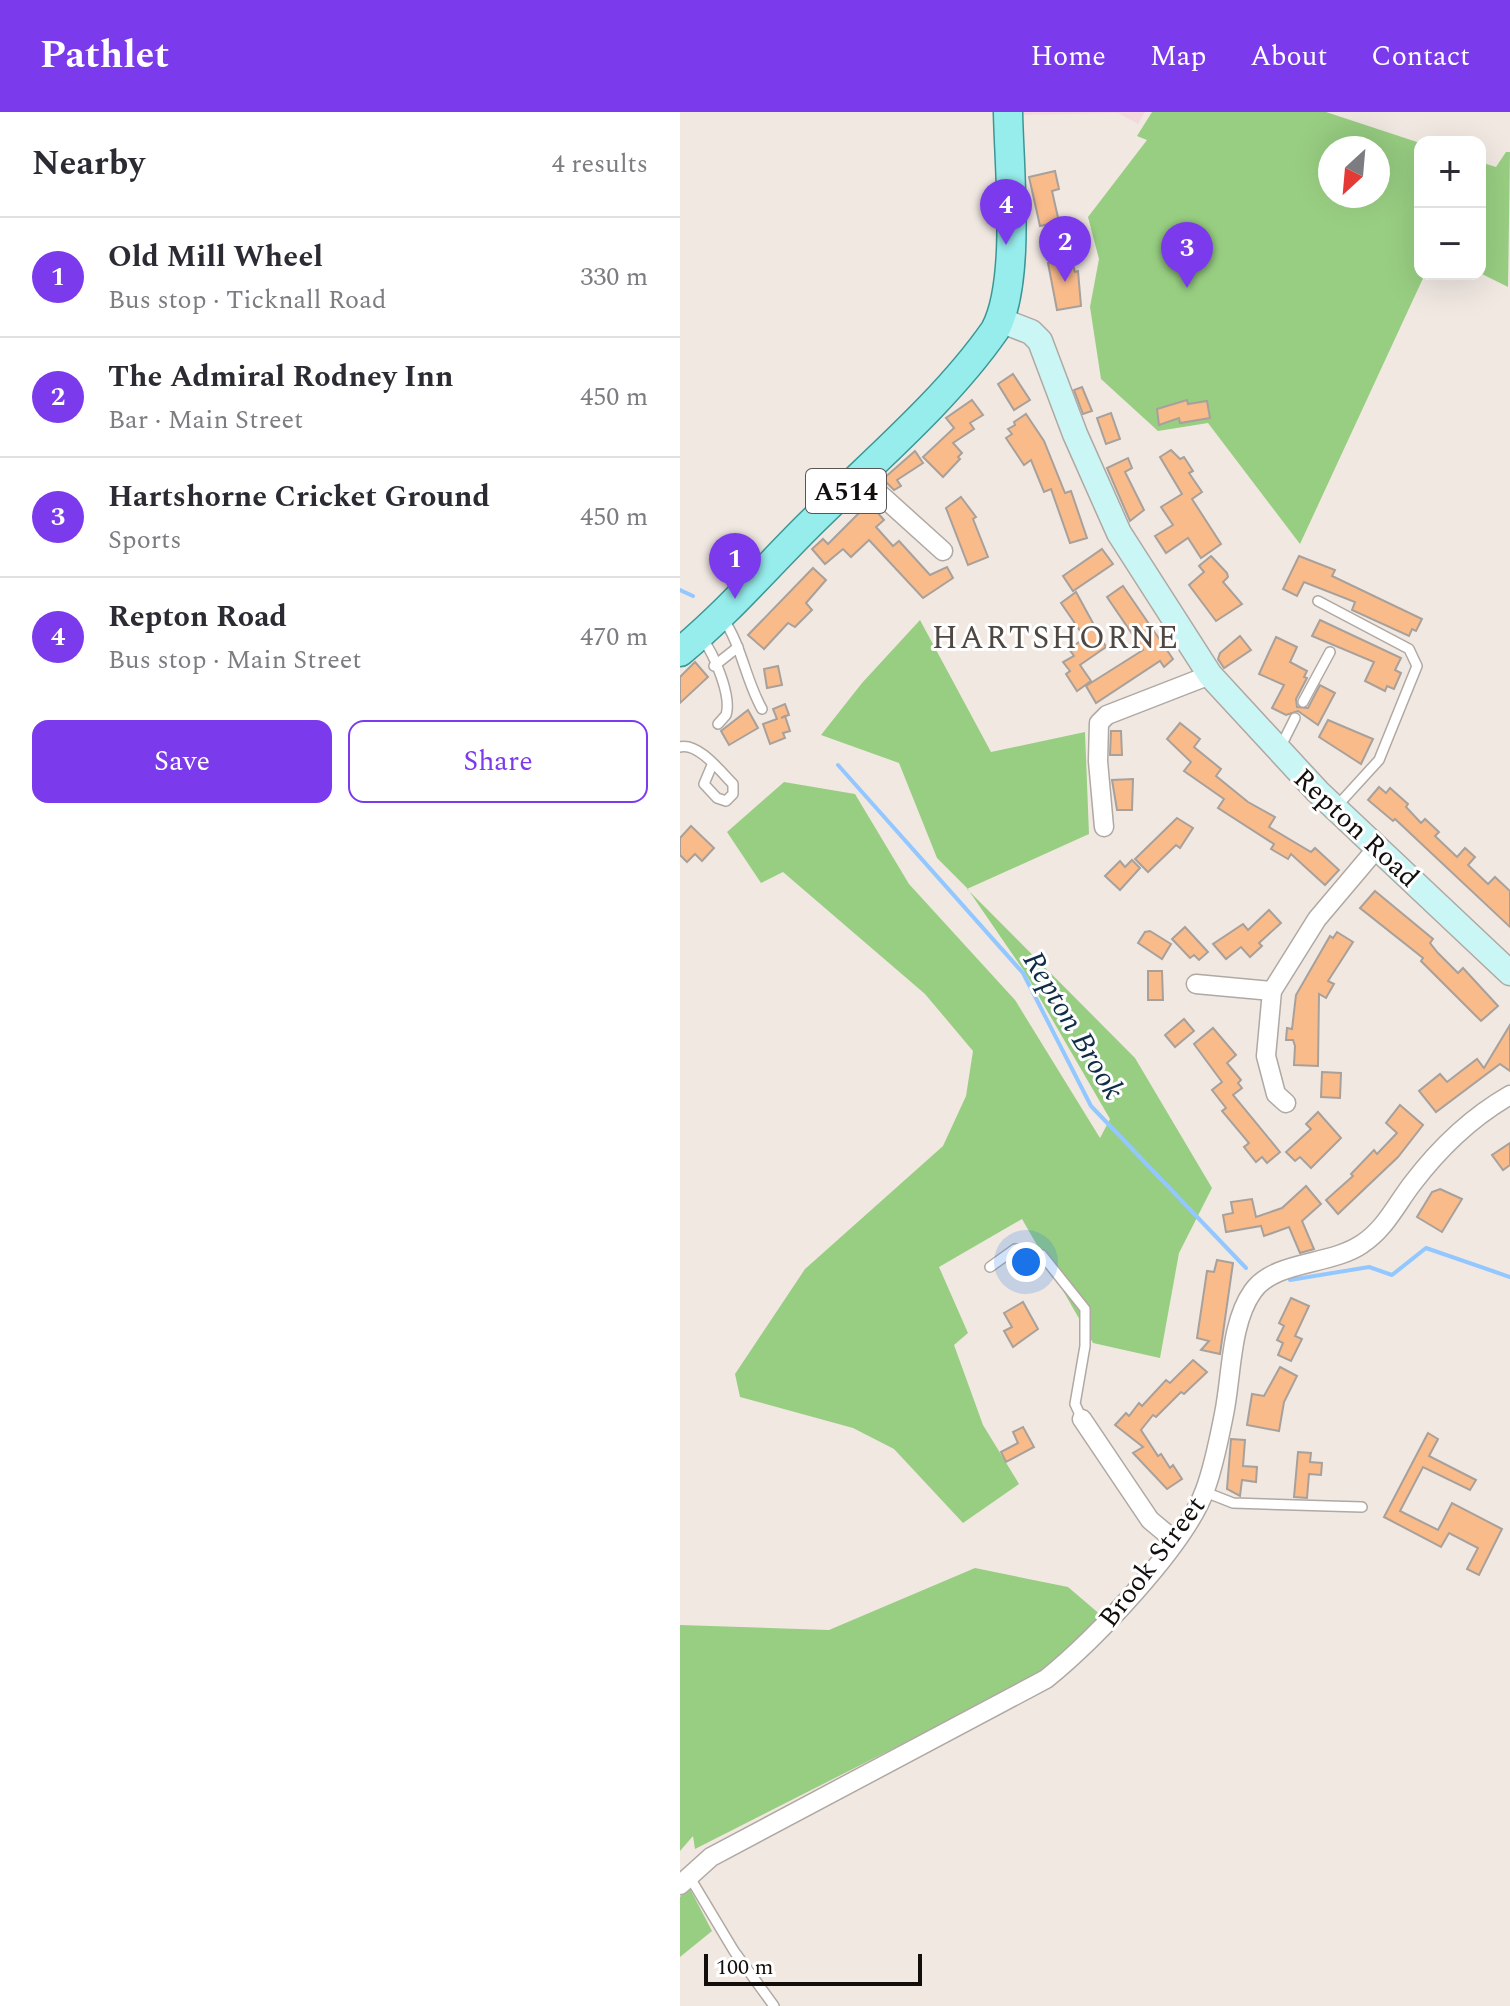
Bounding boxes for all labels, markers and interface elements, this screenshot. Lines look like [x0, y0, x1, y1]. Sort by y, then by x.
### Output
text: Pathlet [40, 27, 169, 85]
text: Home [1030, 35, 1106, 78]
text: Map [1150, 35, 1206, 78]
text: About [1250, 35, 1327, 78]
text: Contact [1371, 35, 1470, 78]
north arrow [1318, 136, 1390, 208]
map controls [1414, 136, 1486, 280]
button: + [1414, 136, 1486, 208]
text: Nearby [32, 138, 145, 190]
text: 4 results [552, 144, 648, 184]
pin: 4 [980, 179, 1032, 245]
button: − [1414, 208, 1486, 280]
pin: 2 [1039, 216, 1091, 282]
pin: 3 [1161, 222, 1213, 288]
text: Old Mill Wheel [108, 234, 323, 280]
text: 1 [51, 257, 65, 297]
text: 330 m [580, 257, 648, 297]
text: Bus stop · Ticknall Road [108, 280, 387, 320]
text: The Admiral Rodney Inn [108, 354, 454, 400]
text: 2 [51, 377, 65, 417]
text: 450 m [580, 377, 648, 417]
text: Bar · Main Street [108, 400, 303, 440]
road number: A514 [806, 469, 886, 513]
text: Hartshorne Cricket Ground [108, 474, 490, 520]
text: 3 [51, 497, 65, 537]
text: 450 m [580, 497, 648, 537]
text: Sports [108, 520, 181, 560]
pin: 1 [709, 533, 761, 599]
text: Repton Road [108, 594, 287, 640]
district label: HARTSHORNE [932, 614, 1180, 663]
text: 4 [51, 617, 65, 657]
text: 470 m [580, 617, 648, 657]
text: Bus stop · Main Street [108, 640, 362, 680]
button: Save [32, 720, 332, 803]
button: Share [348, 720, 648, 803]
street label: Repton Road [1283, 758, 1429, 898]
water label: Repton Brook [1010, 942, 1136, 1109]
your location [1006, 1242, 1046, 1282]
street label: Brook Street [1088, 1487, 1216, 1637]
scale bar [704, 1950, 922, 1986]
text: 100 m [716, 1951, 773, 1984]

